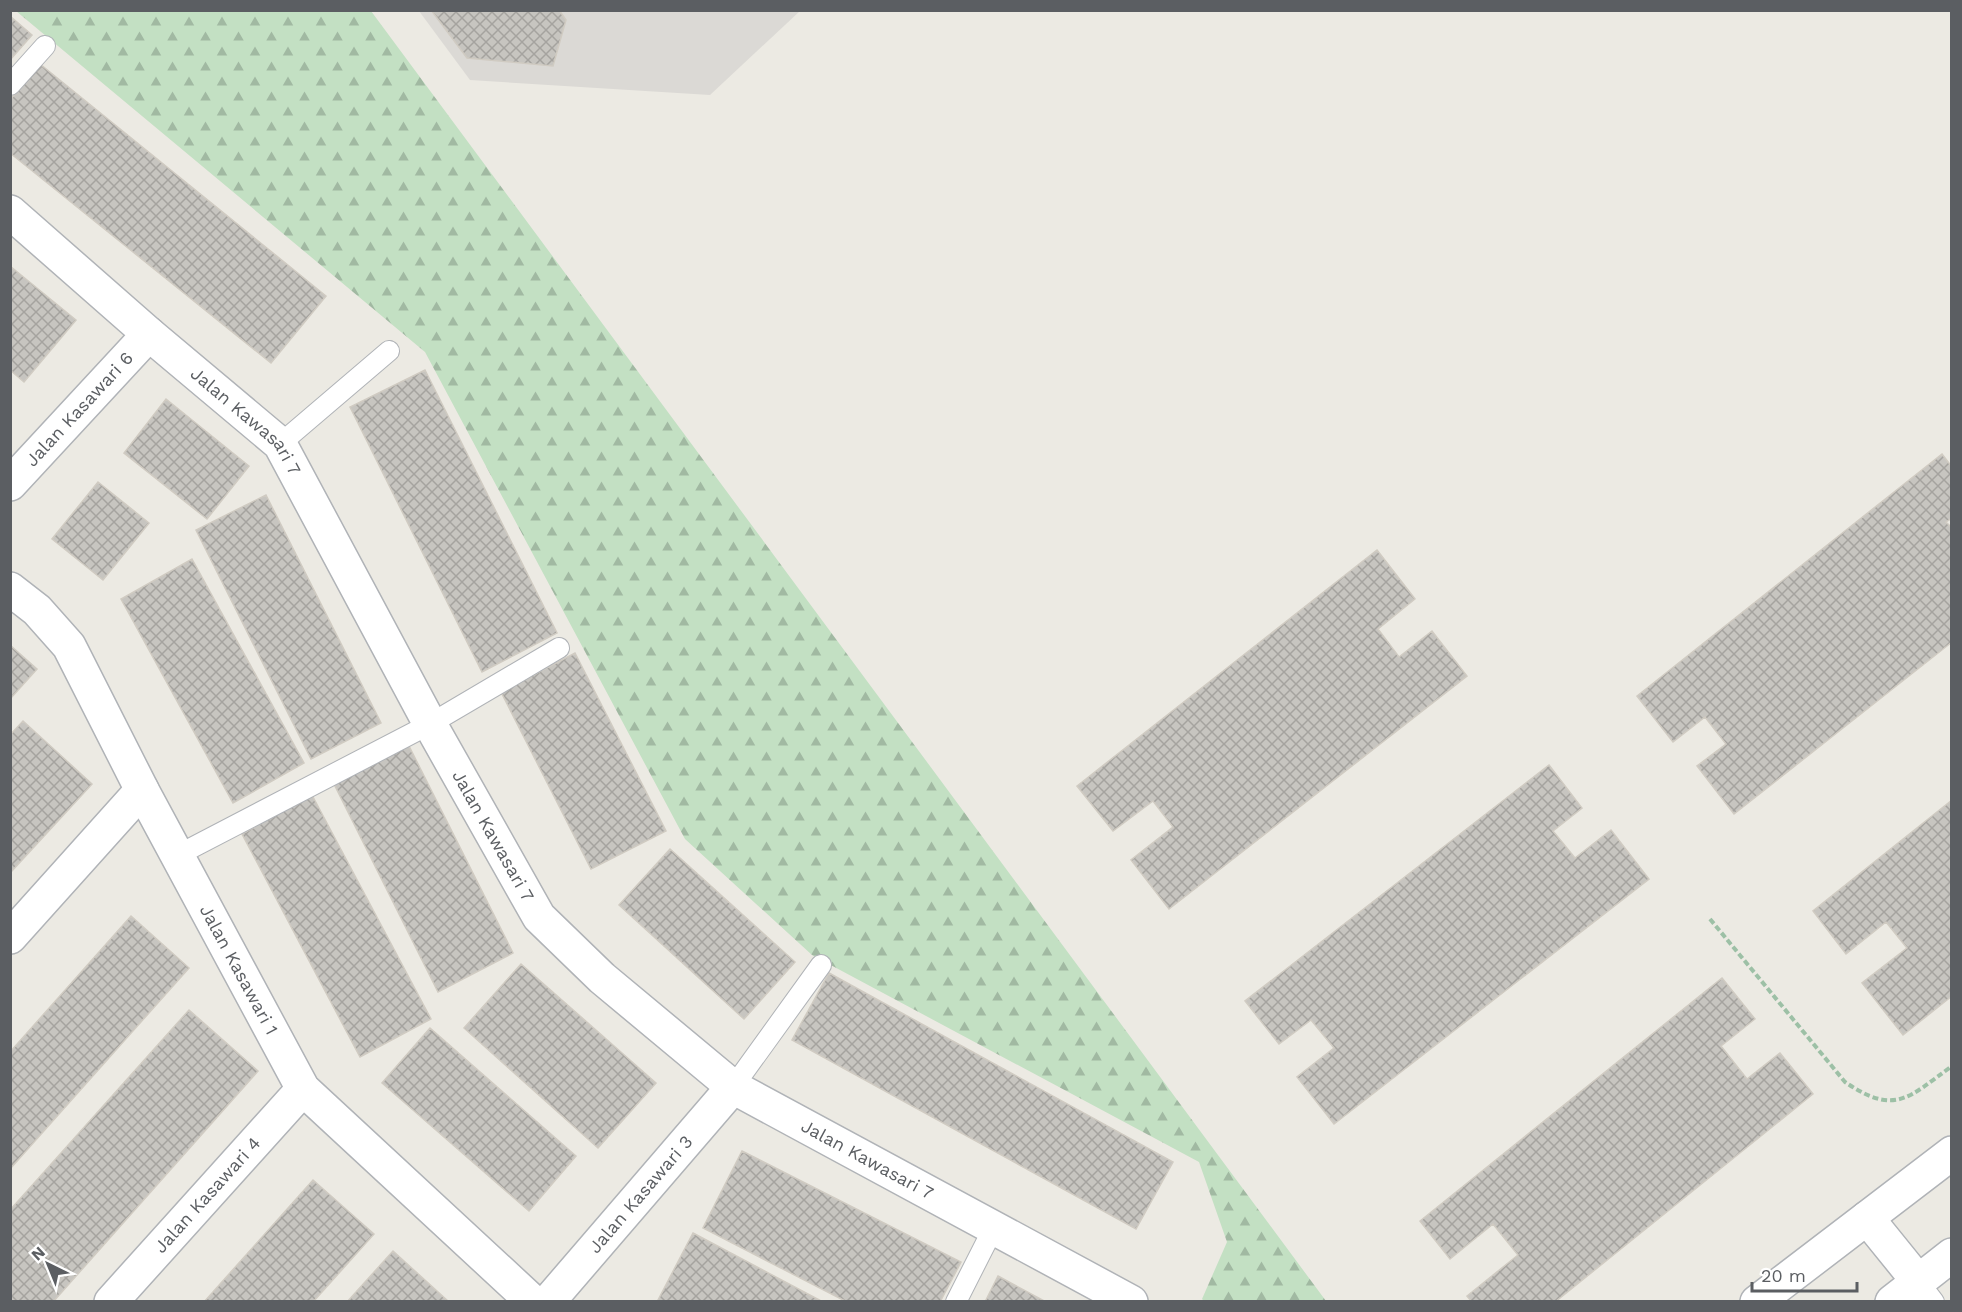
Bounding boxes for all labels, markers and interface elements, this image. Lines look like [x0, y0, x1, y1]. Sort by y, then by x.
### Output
street label: Jalan Kasawari 6 [21, 347, 137, 471]
street label: Jalan Kawasari 7 [187, 363, 306, 478]
street label: Jalan Kawasari 7 [448, 766, 539, 905]
street label: Jalan Kasawari 1 [196, 901, 283, 1038]
street label: Jalan Kawasari 7 [798, 1115, 937, 1203]
street label: Jalan Kasawari 3 [584, 1131, 697, 1257]
street label: Jalan Kasawari 4 [149, 1132, 265, 1257]
north arrow [18, 1234, 78, 1294]
text: N [27, 1242, 49, 1264]
scale bar [1752, 1255, 1857, 1293]
text: 20 m [1761, 1265, 1806, 1286]

